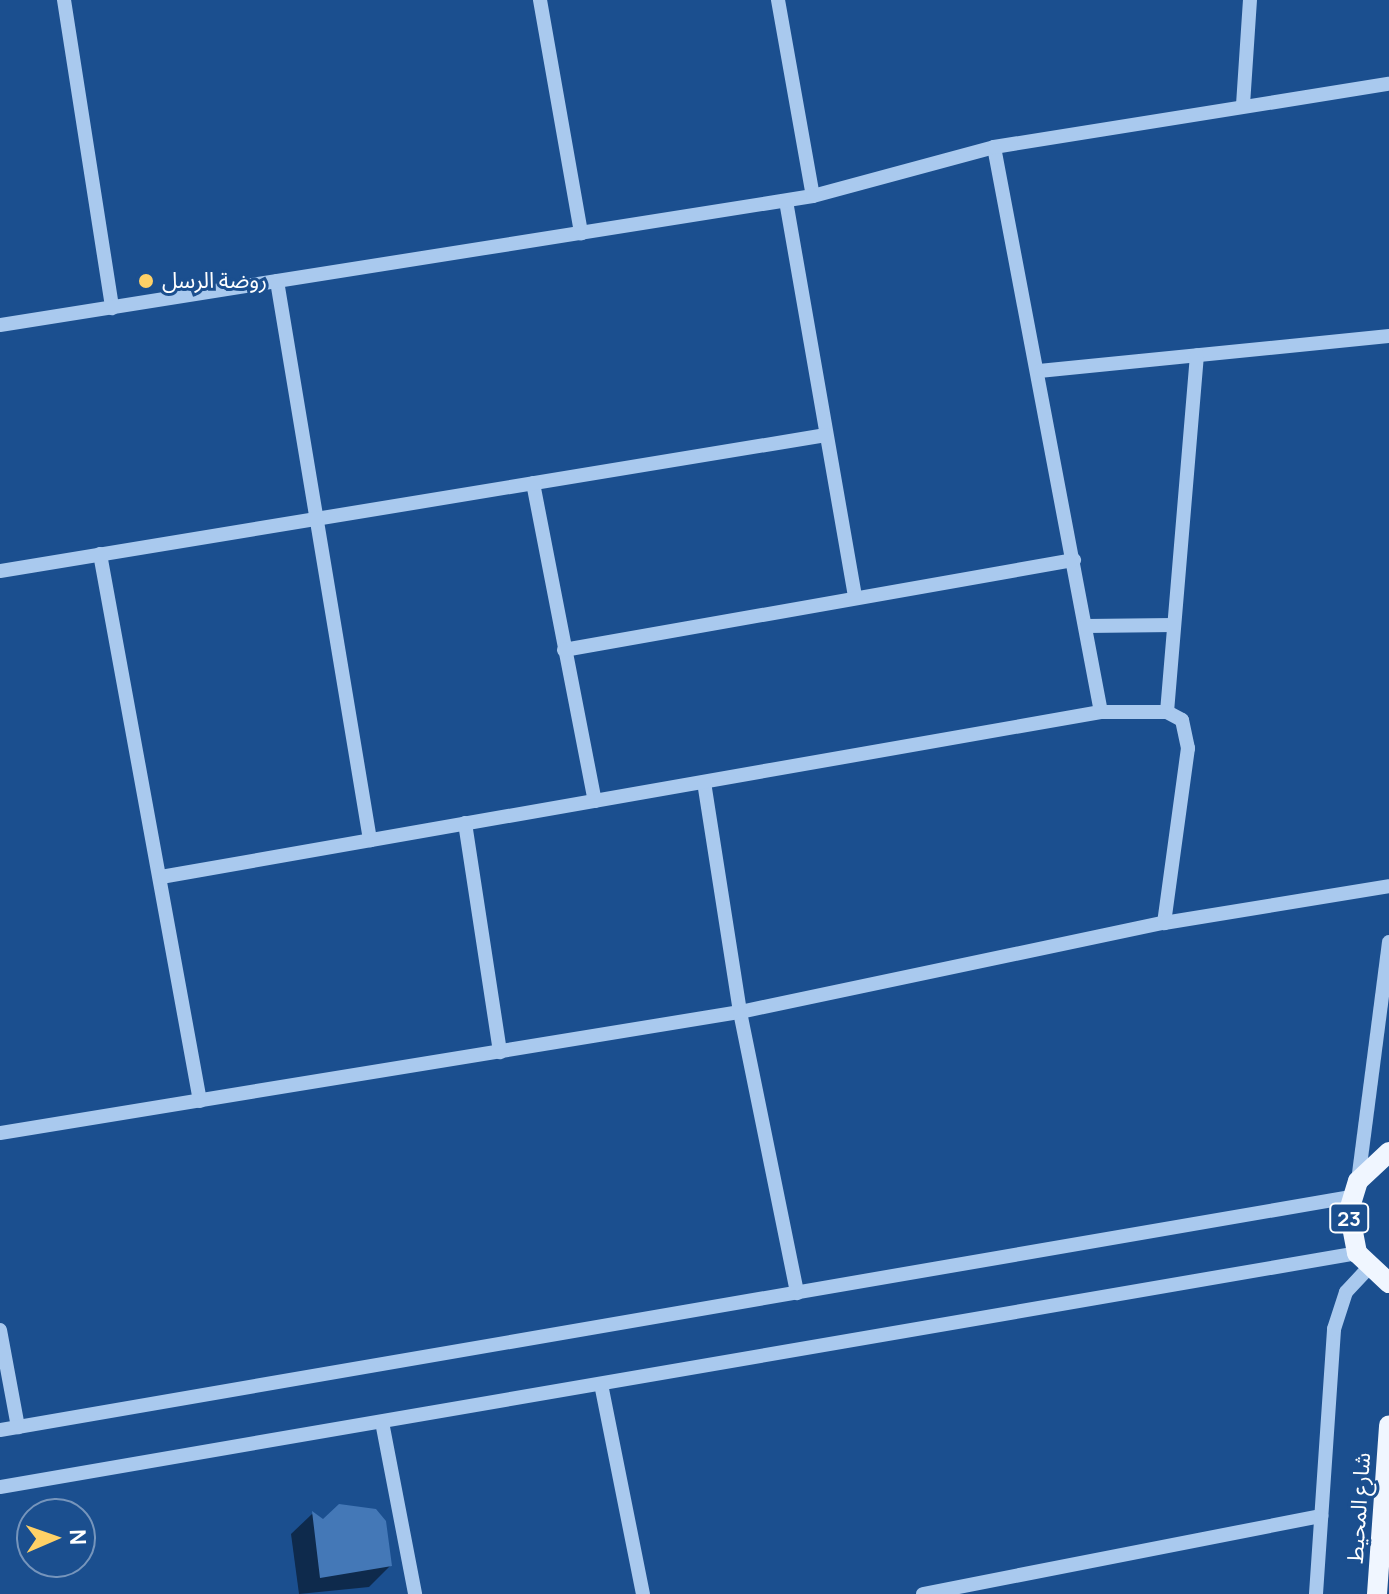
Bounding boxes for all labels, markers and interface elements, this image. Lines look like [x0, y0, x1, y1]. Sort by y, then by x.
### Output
place label: روضة الرسل [162, 268, 267, 294]
marker: روضة الرسل [137, 272, 155, 290]
road number: 23 [1329, 1202, 1369, 1234]
street label: شارع المحيط [1342, 1451, 1376, 1565]
north arrow [16, 1498, 96, 1578]
text: N [63, 1529, 93, 1546]

